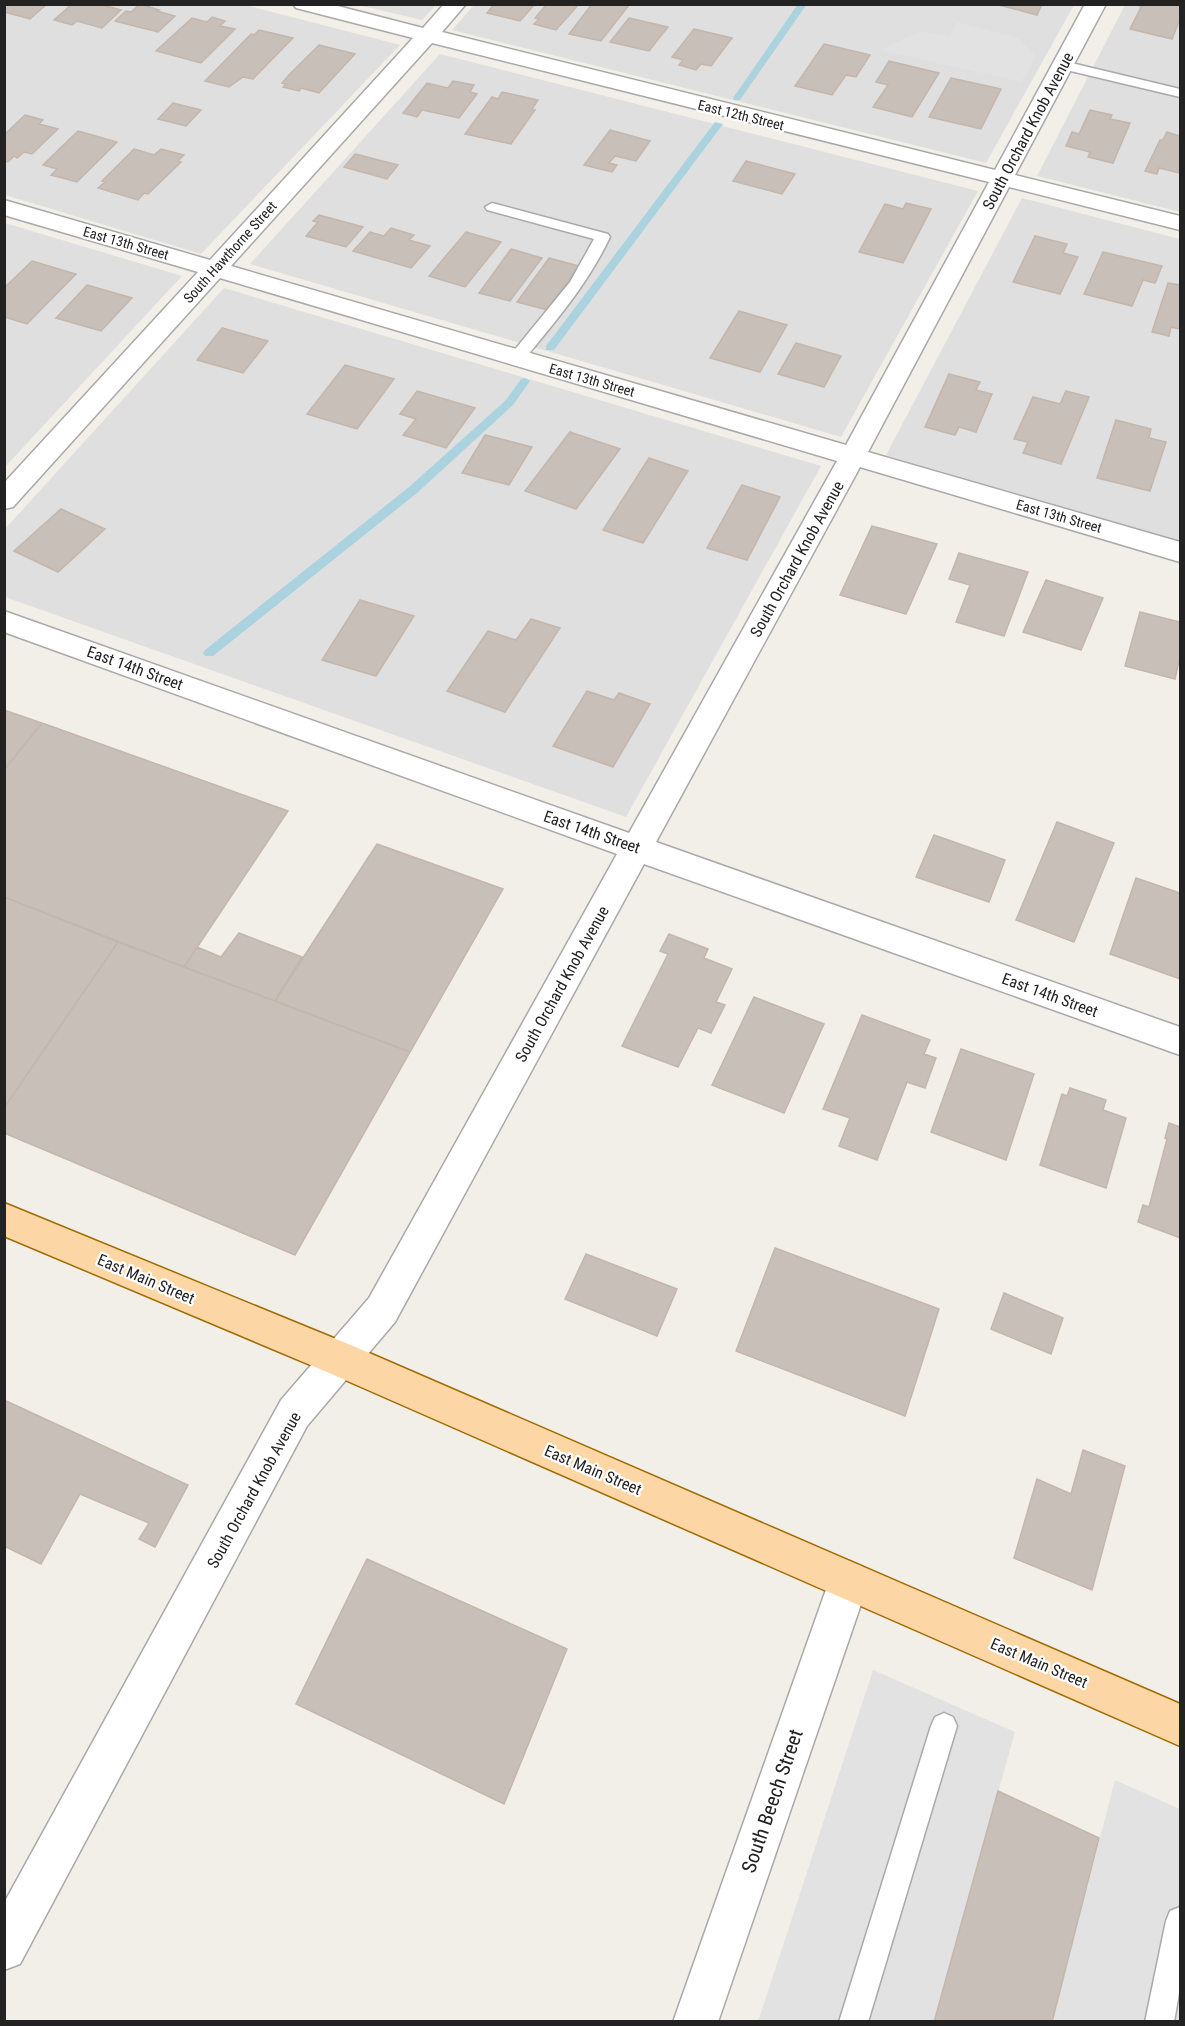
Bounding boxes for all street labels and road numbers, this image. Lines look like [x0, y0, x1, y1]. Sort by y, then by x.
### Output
street label: South Orchard Knob Avenue [978, 49, 1078, 213]
street label: East 12th Street [696, 97, 786, 133]
street label: South Hawthorne Street [180, 198, 280, 306]
street label: East 13th Street [81, 223, 171, 263]
street label: East 13th Street [547, 360, 637, 400]
street label: South Orchard Knob Avenue [746, 478, 848, 640]
street label: East 13th Street [1014, 496, 1104, 536]
street label: East 14th Street [84, 642, 186, 694]
street label: East 14th Street [541, 807, 643, 857]
street label: South Orchard Knob Avenue [511, 903, 613, 1065]
street label: East 14th Street [999, 969, 1101, 1021]
street label: East Main Street [95, 1250, 198, 1308]
street label: South Orchard Knob Avenue [203, 1409, 305, 1571]
street label: East Main Street [542, 1441, 645, 1499]
street label: East Main Street [988, 1634, 1091, 1692]
street label: South Beech Street [736, 1726, 808, 1876]

